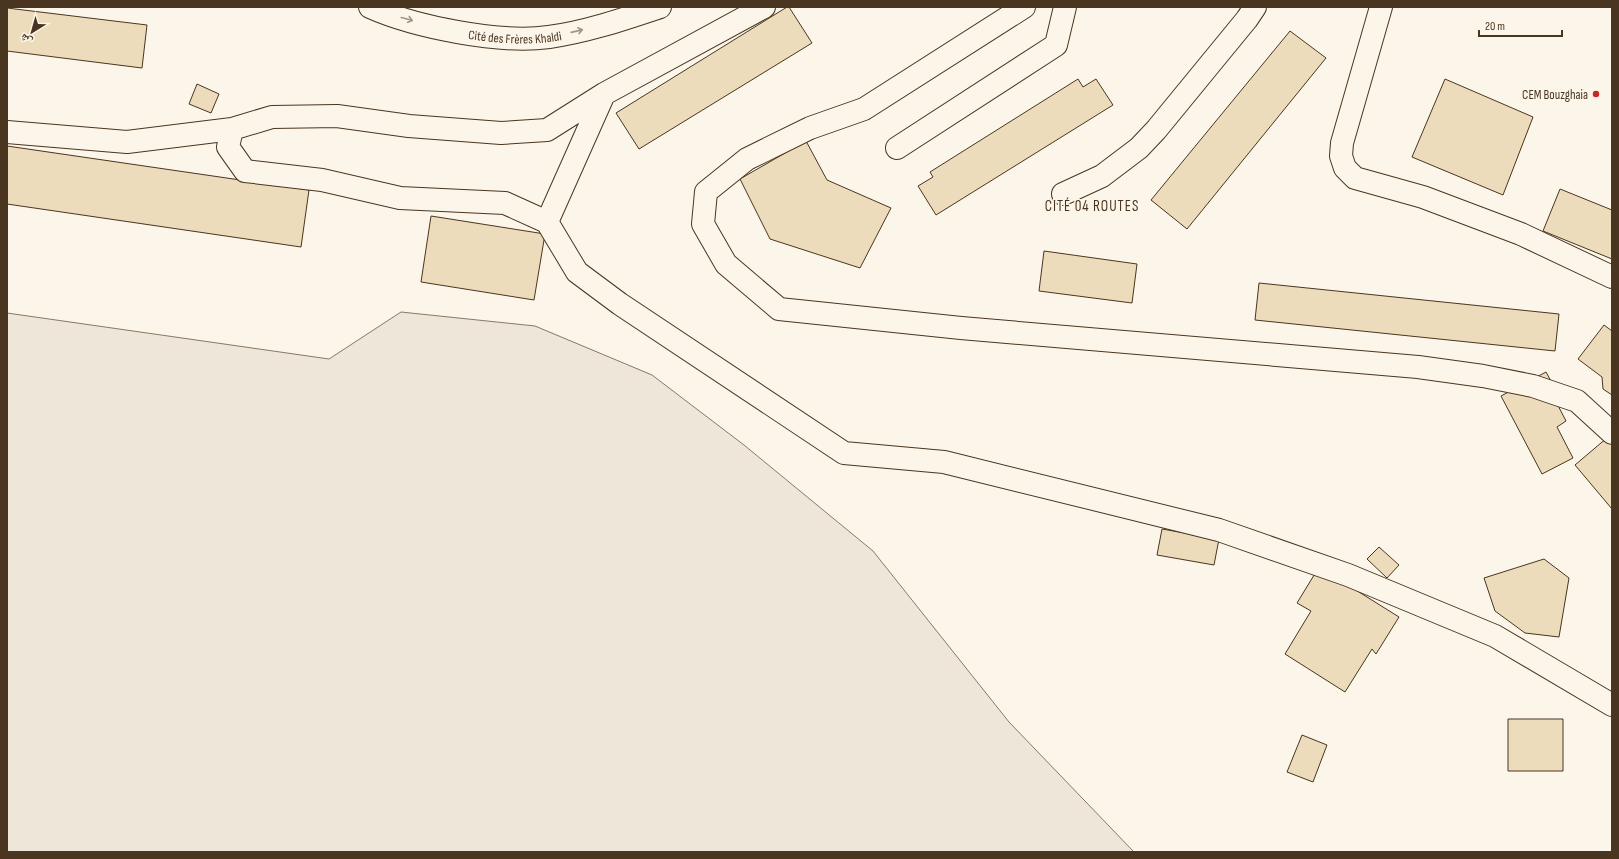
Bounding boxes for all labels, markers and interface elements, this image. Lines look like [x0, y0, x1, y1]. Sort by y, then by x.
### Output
north arrow [12, 12, 52, 52]
scale bar [1479, 12, 1562, 38]
one-way arrow [401, 16, 414, 23]
text: 20 m [1485, 19, 1505, 34]
one-way arrow [570, 26, 583, 34]
street label: Cité des Frères Khaldi [467, 27, 563, 48]
text: ش [17, 30, 35, 48]
place label: CEM Bouzghaia [1522, 87, 1588, 103]
marker: CEM Bouzghaia [1591, 89, 1601, 99]
district label: CITÉ 04 ROUTES [1045, 197, 1139, 216]

